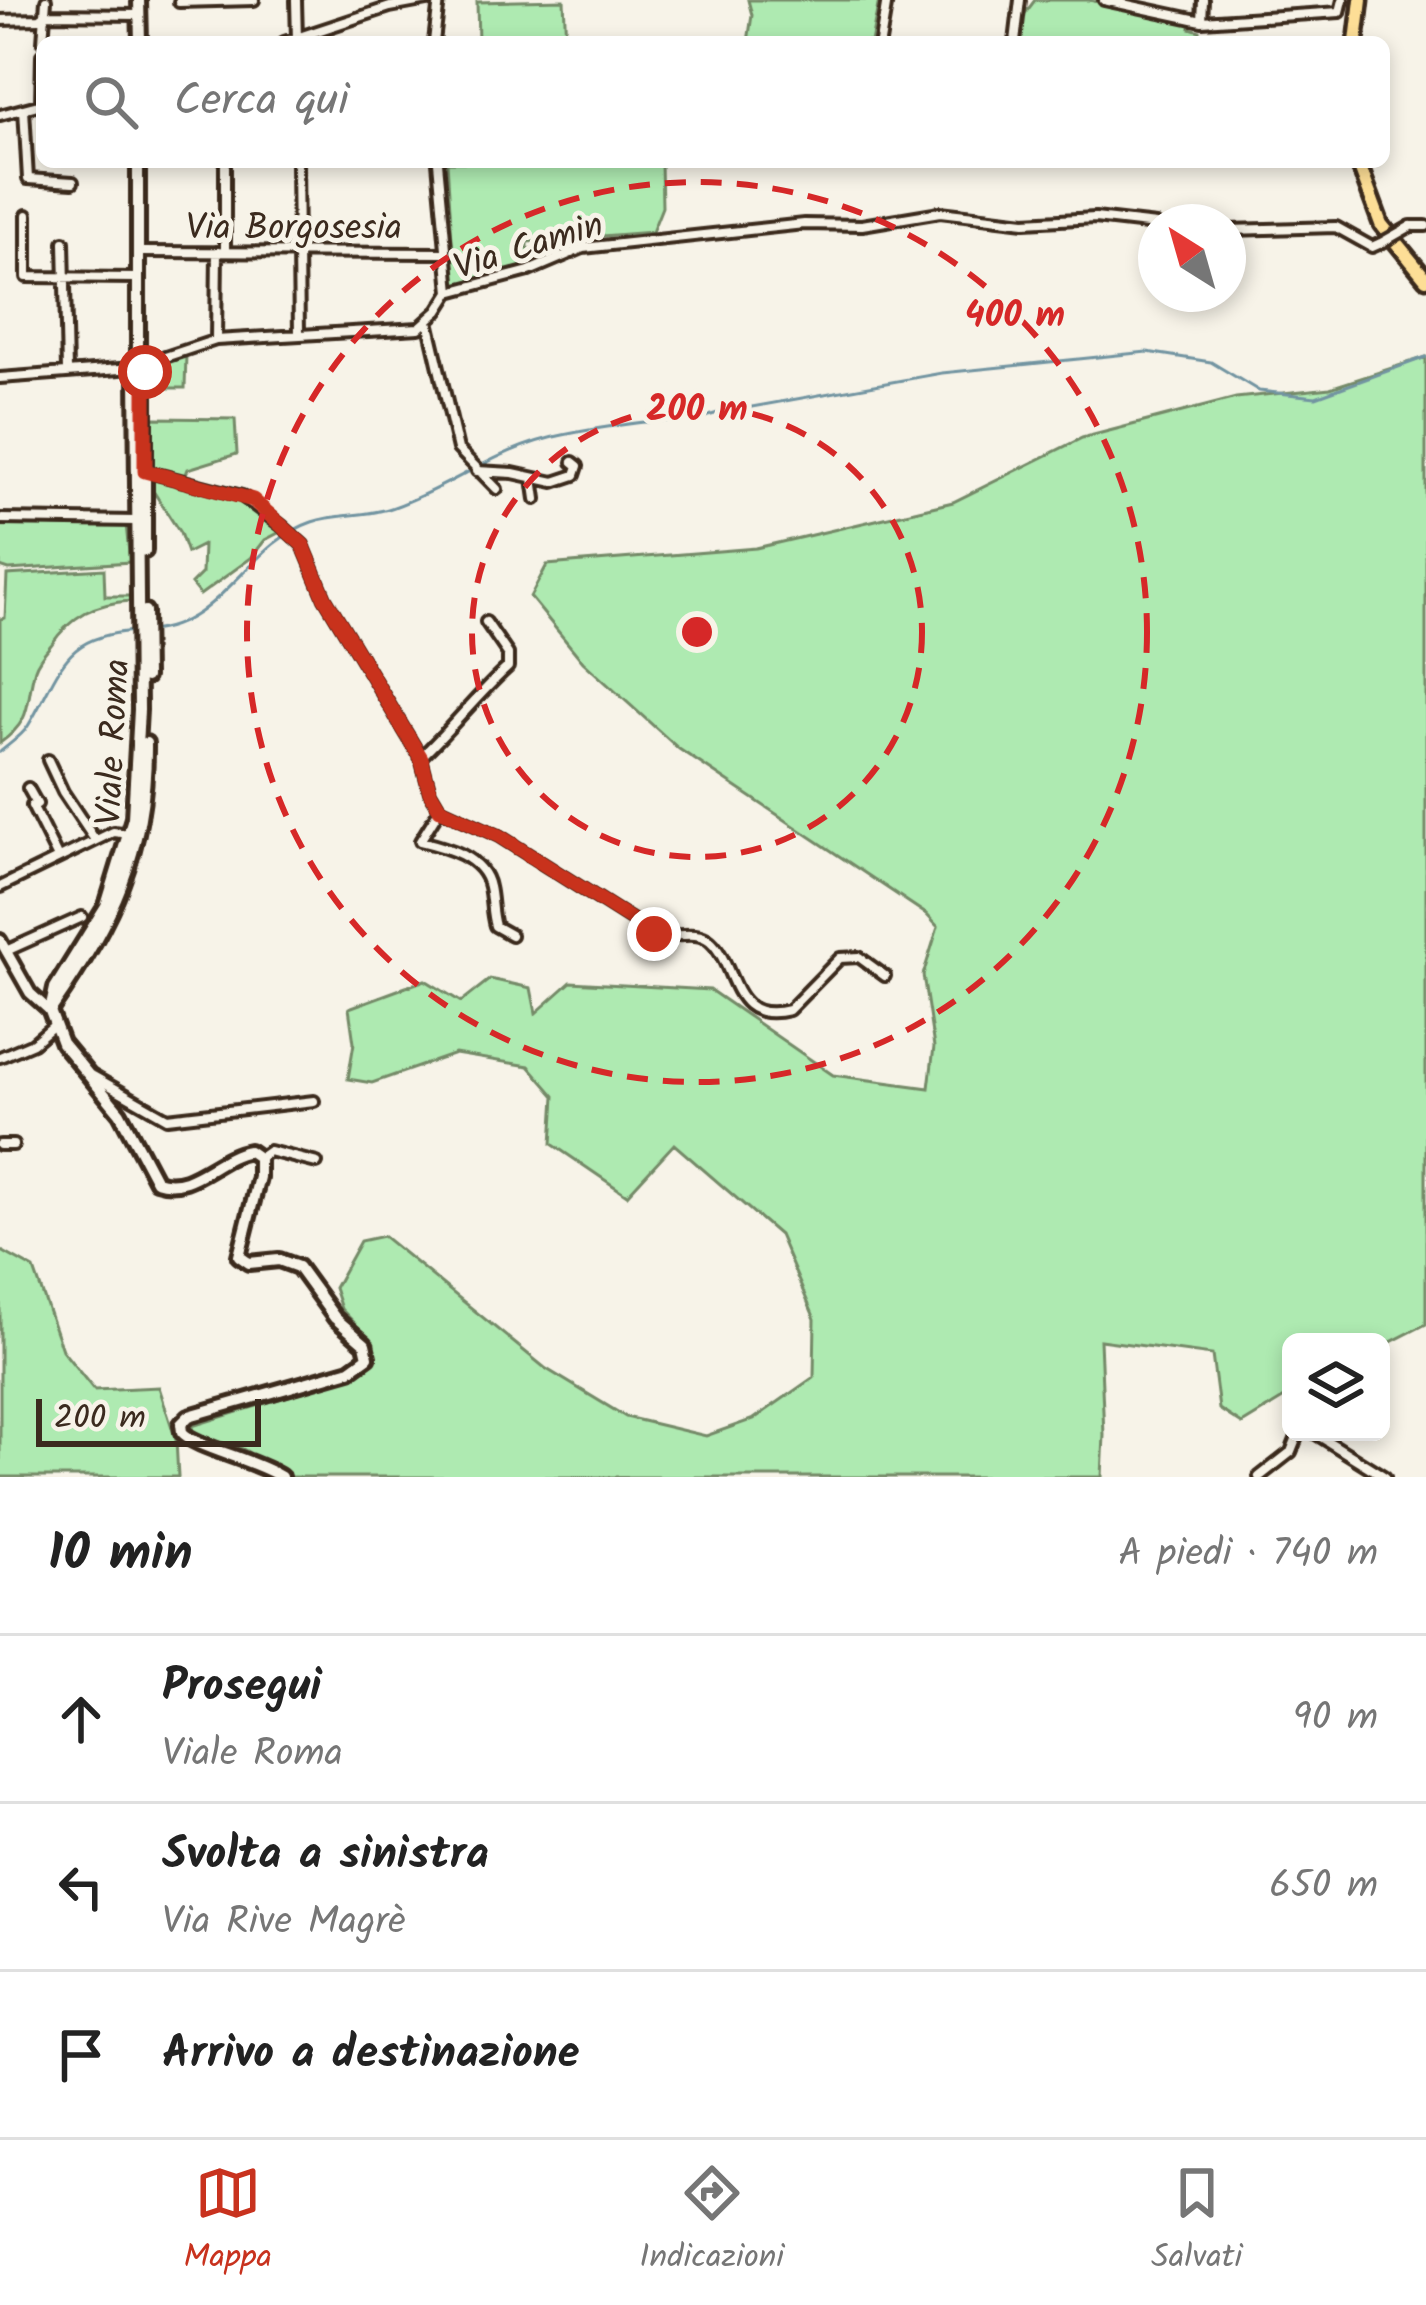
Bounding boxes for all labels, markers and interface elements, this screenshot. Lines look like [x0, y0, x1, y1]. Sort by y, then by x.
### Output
search box [36, 36, 1390, 168]
text: Cerca qui [174, 66, 349, 138]
icon: search [78, 69, 144, 135]
street label: Via Camin [447, 198, 611, 297]
street label: Via Borgosesia [186, 201, 402, 258]
north arrow [1138, 204, 1246, 312]
text: 400 m [965, 288, 1065, 345]
route start [118, 345, 172, 399]
text: 200 m [646, 382, 748, 439]
centre of rings [676, 611, 718, 653]
street label: Viale Roma [82, 657, 147, 827]
route end [627, 907, 681, 961]
map controls [1282, 1333, 1390, 1441]
button: layers [1282, 1333, 1390, 1441]
scale bar [36, 1393, 261, 1446]
text: 200 m [54, 1393, 146, 1446]
text: 10 min [48, 1515, 192, 1596]
text: A piedi · 740 m [1118, 1524, 1378, 1586]
text: Prosegui [162, 1652, 322, 1724]
icon: ahead [48, 1686, 114, 1752]
text: 90 m [1293, 1688, 1378, 1750]
text: Viale Roma [162, 1724, 343, 1786]
text: Svolta a sinistra [162, 1820, 489, 1892]
icon: left [48, 1854, 114, 1920]
text: 650 m [1269, 1856, 1378, 1918]
text: Via Rive Magrè [162, 1892, 405, 1954]
text: Arrivo a destinazione [162, 2019, 580, 2091]
icon: arrive [48, 2022, 114, 2088]
tab: Mappa [184, 2160, 272, 2285]
tab: Indicazioni [639, 2160, 784, 2285]
tab: Salvati [1151, 2160, 1242, 2285]

